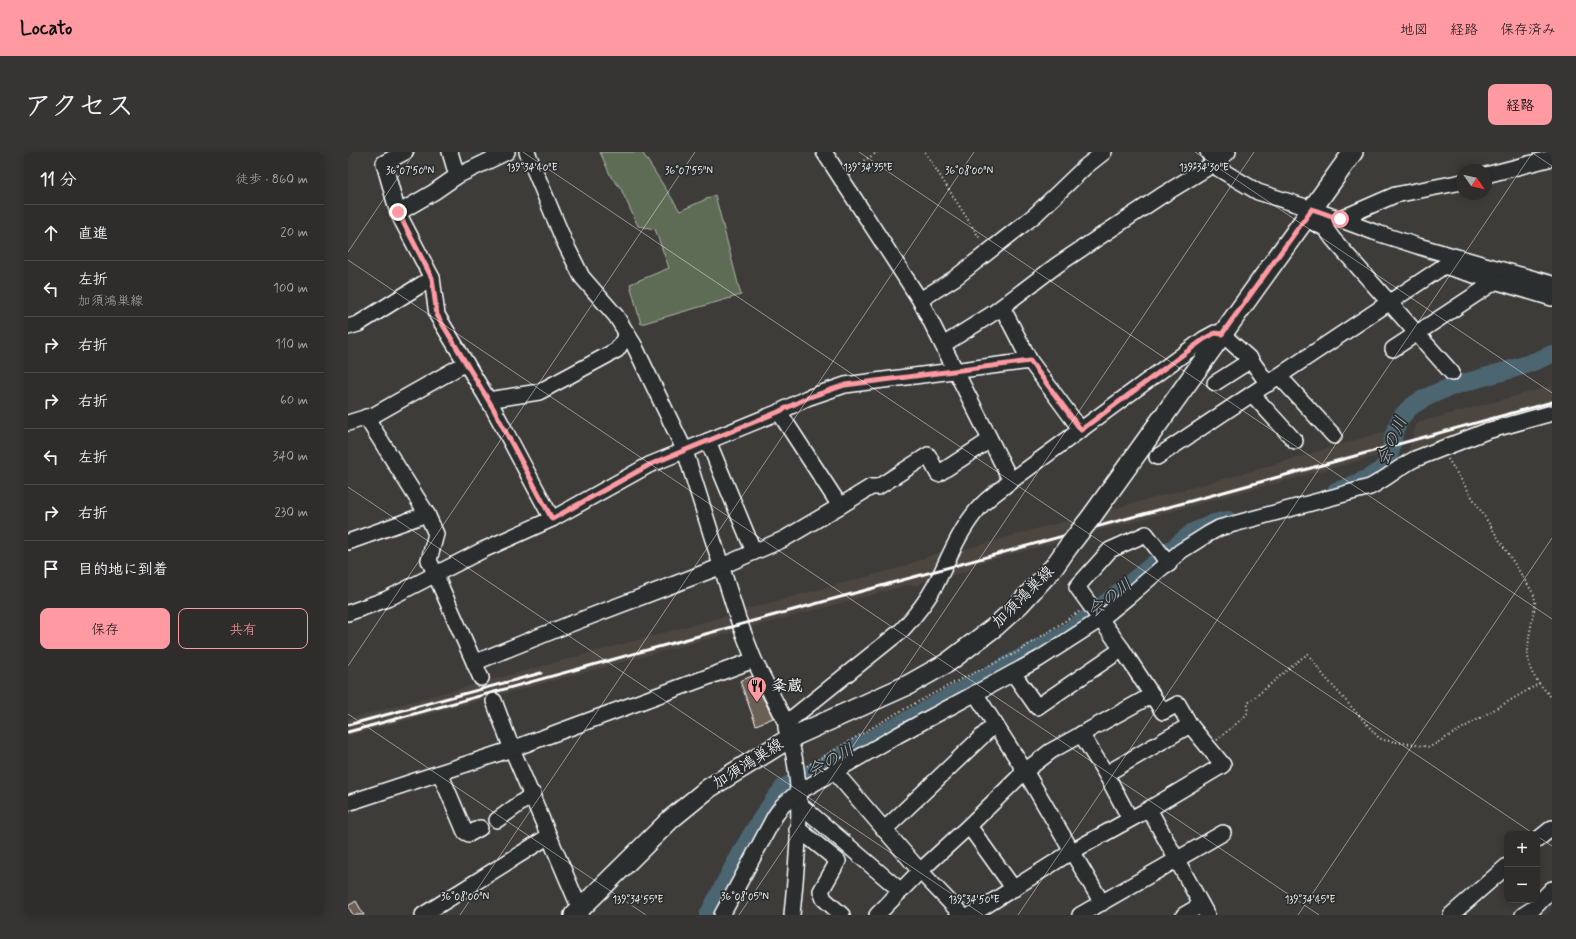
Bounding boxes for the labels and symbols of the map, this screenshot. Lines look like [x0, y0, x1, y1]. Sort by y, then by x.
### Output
text: 139°34'40"E [506, 161, 558, 175]
text: 139°34'35"E [843, 161, 893, 175]
text: 139°34'30"E [1179, 161, 1229, 175]
text: 36°07'50"N [386, 164, 434, 178]
text: 36°07'55"N [665, 164, 713, 178]
text: 36°08'00"N [945, 164, 993, 178]
north arrow [1456, 164, 1492, 200]
route end [389, 203, 407, 221]
route start [1331, 210, 1349, 228]
water label: 会の川 [1372, 413, 1412, 469]
street label: 加須鴻巣線 [987, 561, 1059, 633]
water label: 会の川 [1083, 574, 1137, 622]
restaurant icon: 粂蔵 [746, 675, 768, 703]
place label: 粂蔵 [771, 676, 803, 697]
street label: 加須鴻巣線 [709, 734, 787, 794]
water label: 会の川 [803, 739, 859, 783]
text: 36°08'00"N [441, 890, 489, 904]
text: 36°08'05"N [721, 890, 769, 904]
text: 139°34'55"E [613, 893, 664, 907]
text: 139°34'50"E [948, 893, 1000, 907]
text: 139°34'45"E [1285, 893, 1335, 907]

